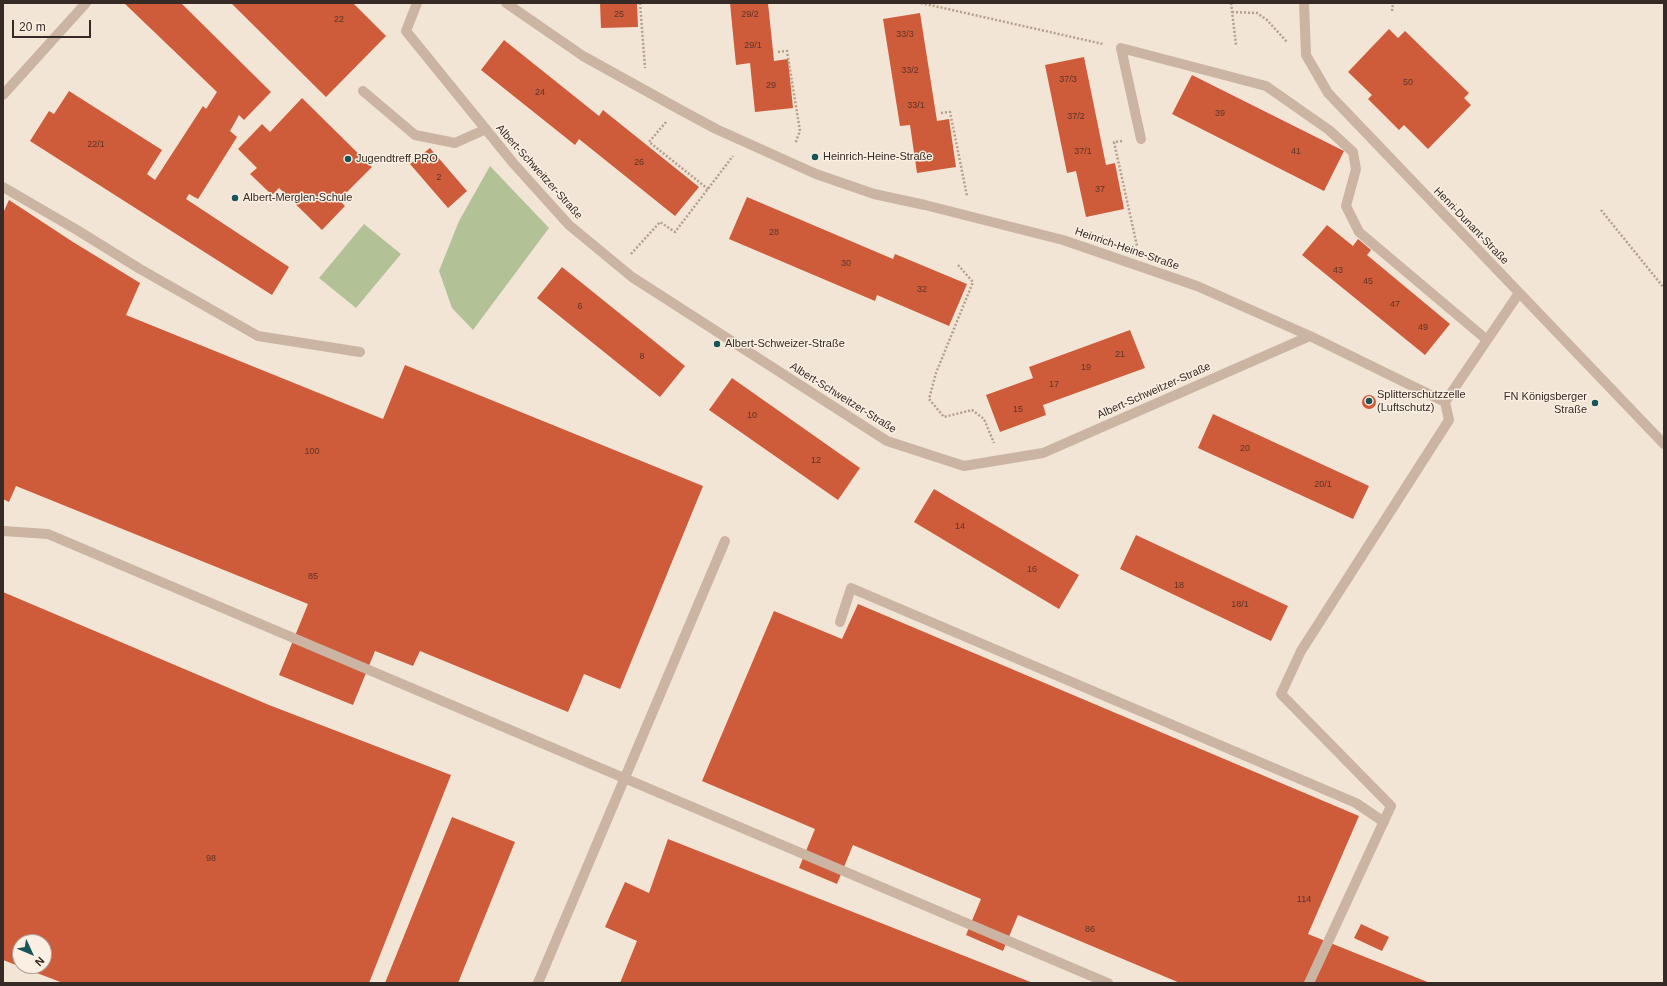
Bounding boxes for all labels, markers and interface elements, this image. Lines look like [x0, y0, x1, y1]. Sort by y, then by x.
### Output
house number: 25 [614, 10, 624, 20]
house number: 29/2 [741, 10, 759, 20]
scale bar [14, 12, 93, 38]
house number: 22 [334, 15, 344, 25]
text: 20 m [19, 20, 46, 34]
house number: 33/3 [896, 30, 914, 40]
house number: 29/1 [744, 41, 762, 51]
house number: 33/2 [901, 66, 919, 76]
house number: 37/3 [1059, 75, 1077, 85]
house number: 50 [1403, 78, 1413, 88]
house number: 29 [766, 81, 776, 91]
house number: 24 [535, 88, 545, 98]
house number: 33/1 [907, 101, 925, 111]
house number: 39 [1215, 109, 1225, 119]
house number: 37/2 [1067, 112, 1085, 122]
street label: Albert-Schweitzer-Straße [493, 122, 585, 222]
house number: 22/1 [87, 140, 105, 150]
house number: 37/1 [1074, 147, 1092, 157]
house number: 41 [1291, 147, 1301, 157]
place label: Heinrich-Heine-Straße [823, 150, 932, 164]
place label: Jugendtreff PRO [356, 152, 438, 166]
marker: Heinrich-Heine-Straße [810, 152, 820, 162]
marker: Jugendtreff PRO [343, 154, 353, 164]
house number: 26 [634, 158, 644, 168]
house number: 2 [436, 173, 442, 183]
house number: 37 [1095, 185, 1105, 195]
street label: Henri-Dunant-Straße [1431, 185, 1511, 267]
place label: Albert-Merglen-Schule [243, 191, 352, 205]
marker: Albert-Merglen-Schule [230, 193, 240, 203]
street label: Heinrich-Heine-Straße [1073, 225, 1181, 273]
house number: 28 [769, 228, 779, 238]
house number: 30 [841, 259, 851, 269]
house number: 43 [1333, 266, 1343, 276]
house number: 45 [1363, 277, 1373, 287]
house number: 32 [917, 285, 927, 295]
house number: 47 [1390, 300, 1400, 310]
house number: 6 [577, 302, 583, 312]
house number: 49 [1418, 323, 1428, 333]
place label: Albert-Schweizer-Straße [725, 337, 845, 351]
marker: Albert-Schweizer-Straße [712, 339, 722, 349]
house number: 21 [1115, 350, 1125, 360]
house number: 8 [639, 352, 645, 362]
street label: Albert-Schweitzer-Straße [787, 360, 899, 436]
street label: Albert-Schweitzer-Straße [1095, 360, 1213, 422]
house number: 19 [1081, 363, 1091, 373]
house number: 17 [1049, 380, 1059, 390]
place label: Splitterschutzzelle (Luftschutz) [1377, 388, 1466, 414]
place label: FN Königsberger Straße [1504, 390, 1587, 416]
marker: Splitterschutzzelle (Luftschutz) [1364, 396, 1374, 406]
marker: FN Königsberger Straße [1590, 398, 1600, 408]
house number: 15 [1013, 405, 1023, 415]
house number: 10 [747, 411, 757, 421]
house number: 20 [1240, 444, 1250, 454]
house number: 100 [304, 447, 320, 457]
house number: 12 [811, 456, 821, 466]
house number: 20/1 [1314, 480, 1332, 490]
house number: 14 [955, 522, 965, 532]
house number: 16 [1027, 565, 1037, 575]
house number: 85 [308, 572, 318, 582]
house number: 18 [1174, 581, 1184, 591]
house number: 18/1 [1231, 600, 1249, 610]
house number: 98 [206, 854, 216, 864]
house number: 114 [1297, 895, 1311, 905]
house number: 86 [1085, 925, 1095, 935]
north arrow [12, 934, 52, 974]
text: N [33, 955, 47, 969]

